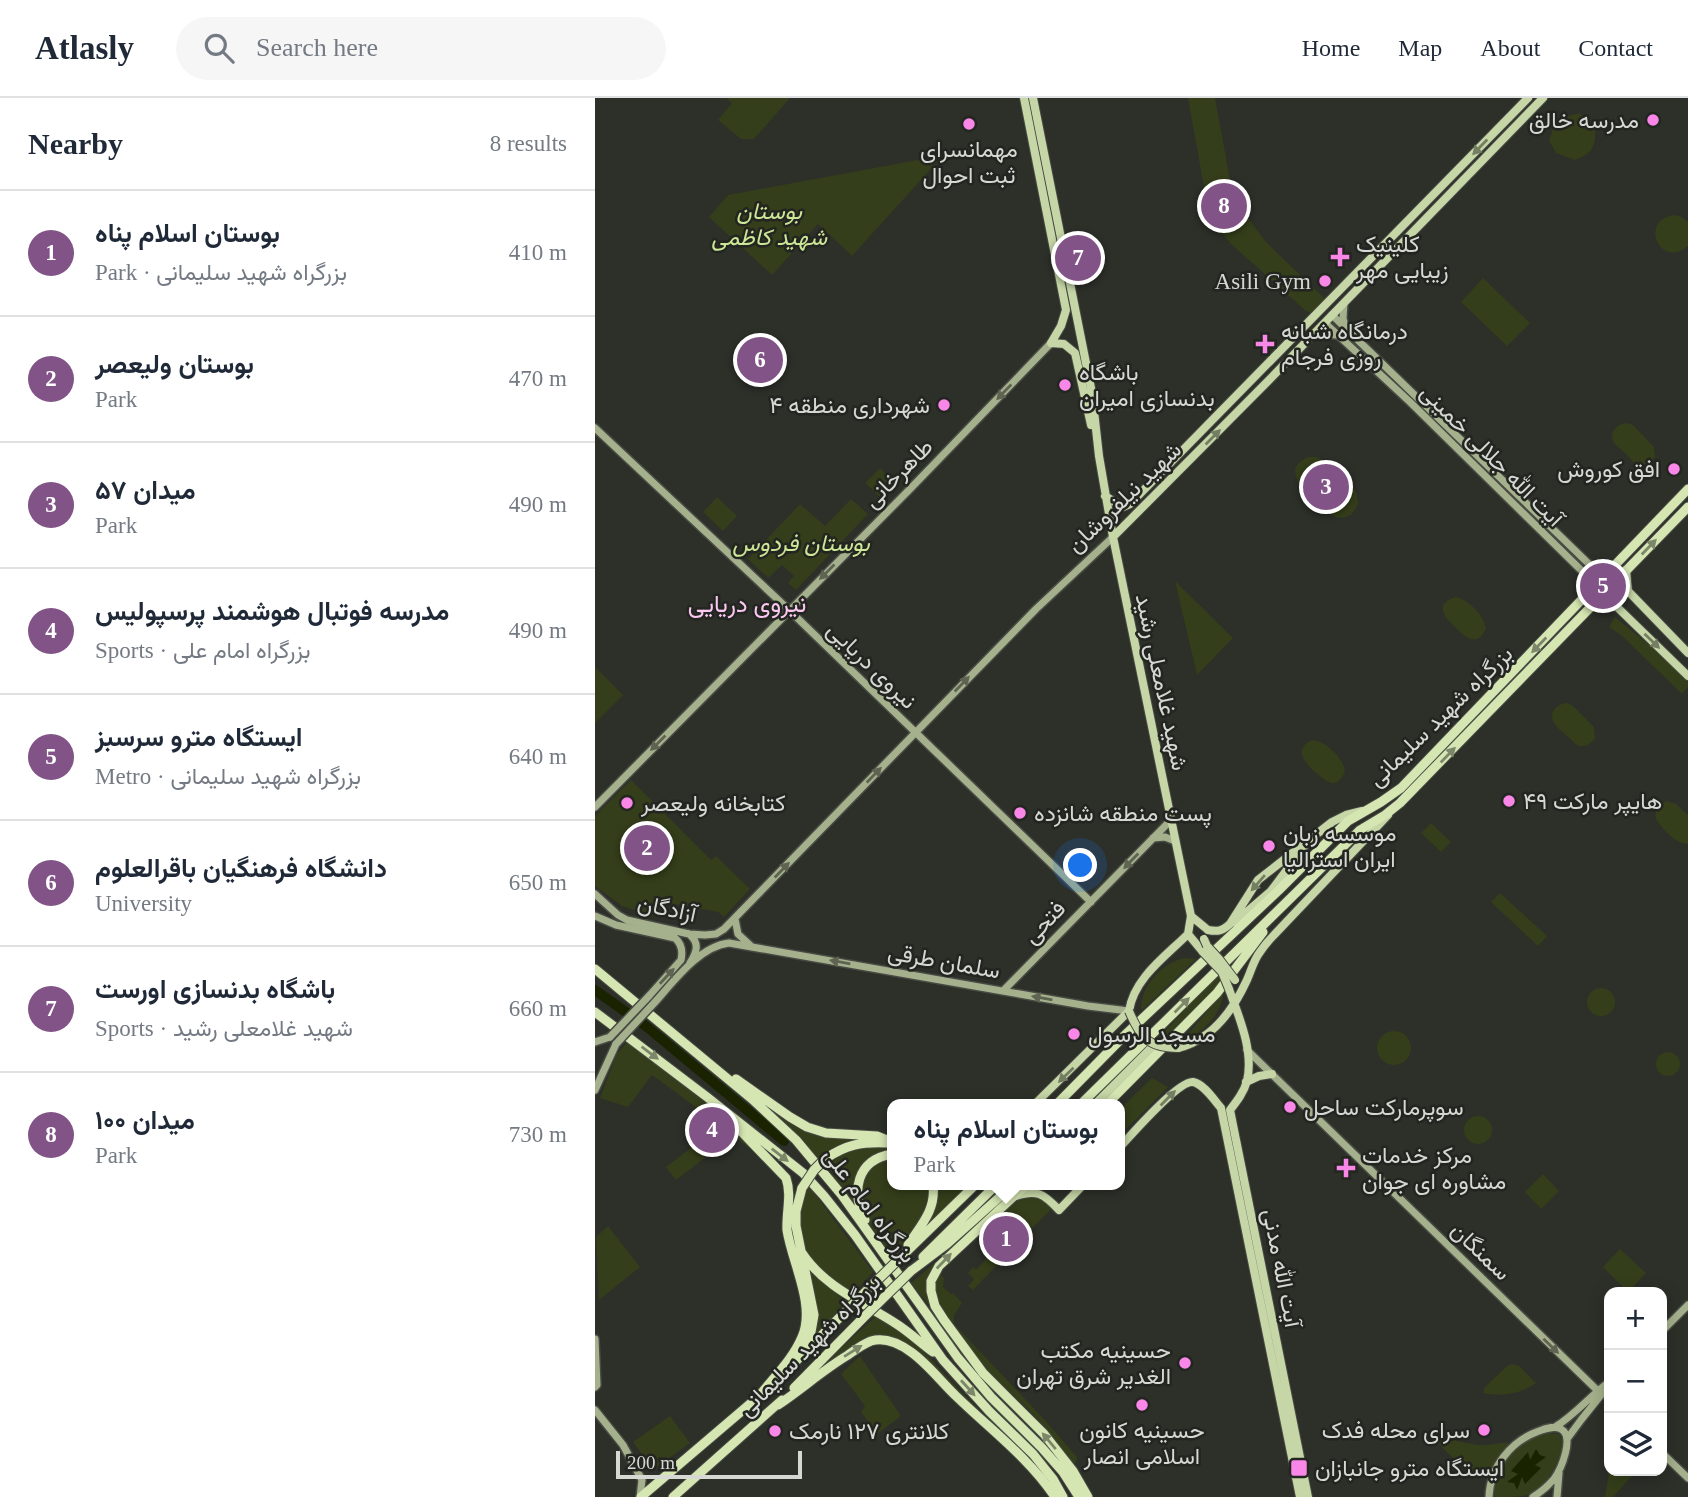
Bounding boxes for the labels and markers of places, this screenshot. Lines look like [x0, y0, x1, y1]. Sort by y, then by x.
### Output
place label: مدرسه خالق [1529, 108, 1639, 135]
marker: مدرسه خالق [1645, 112, 1661, 128]
marker: مهمانسرای ثبت احوال [961, 116, 977, 132]
place label: مهمانسرای ثبت احوال [920, 137, 1018, 190]
pin: 8 [1201, 180, 1247, 232]
pin: 7 [1055, 232, 1101, 284]
place label: کلینیک زیبایی مهر [1355, 232, 1449, 285]
marker: کلینیک زیبایی مهر [1330, 247, 1350, 267]
place label: Asili Gym [1215, 269, 1311, 294]
marker: Asili Gym [1317, 273, 1333, 289]
place label: درمانگاه شبانه روزی فرجام [1281, 319, 1408, 372]
pin: 6 [737, 334, 783, 386]
marker: درمانگاه شبانه روزی فرجام [1255, 334, 1275, 354]
place label: باشگاه بدنسازی امیران [1079, 360, 1215, 413]
marker: باشگاه بدنسازی امیران [1057, 377, 1073, 393]
place label: شهرداری منطقه ۴ [769, 393, 930, 420]
marker: شهرداری منطقه ۴ [936, 397, 952, 413]
place label: افق کوروش [1557, 457, 1660, 484]
pin: 3 [1303, 461, 1349, 513]
marker: افق کوروش [1666, 461, 1682, 477]
pin: 5 [1580, 560, 1626, 612]
place label: هایپر مارکت ۴۹ [1523, 789, 1662, 817]
place label: کتابخانه ولیعصر [640, 791, 786, 818]
marker: هایپر مارکت ۴۹ [1501, 793, 1517, 809]
marker: کتابخانه ولیعصر [619, 795, 635, 811]
place label: پست منطقه شانزده [1034, 801, 1212, 829]
marker: پست منطقه شانزده [1012, 805, 1028, 821]
place label: موسسه زبان ایران استرالیا [1283, 821, 1396, 874]
pin: 2 [624, 822, 670, 874]
marker: موسسه زبان ایران استرالیا [1261, 838, 1277, 854]
place label: مسجد الرسول [1088, 1022, 1215, 1049]
marker: مسجد الرسول [1066, 1026, 1082, 1042]
place label: سوپرمارکت ساحل [1304, 1095, 1464, 1123]
marker: سوپرمارکت ساحل [1282, 1099, 1298, 1115]
pin: 4 [689, 1104, 735, 1156]
place label: مرکز خدمات مشاوره ای جوان [1362, 1143, 1506, 1196]
marker: مرکز خدمات مشاوره ای جوان [1336, 1158, 1356, 1178]
pin: 1 [983, 1213, 1029, 1265]
place label: حسینیه مکتب الغدیر شرق تهران [1016, 1338, 1171, 1391]
marker: حسینیه مکتب الغدیر شرق تهران [1177, 1355, 1193, 1371]
marker: حسینیه کانون اسلامی انصار [1134, 1397, 1150, 1413]
place label: حسینیه کانون اسلامی انصار [1079, 1418, 1205, 1471]
place label: سرای محله فدک [1322, 1418, 1470, 1445]
place label: کلانتری ۱۲۷ نارمک [789, 1419, 949, 1446]
marker: سرای محله فدک [1476, 1422, 1492, 1438]
marker: کلانتری ۱۲۷ نارمک [767, 1423, 783, 1439]
place label: ایستگاه مترو جانبازان [1315, 1456, 1504, 1483]
marker: ایستگاه مترو جانبازان [1289, 1458, 1309, 1478]

